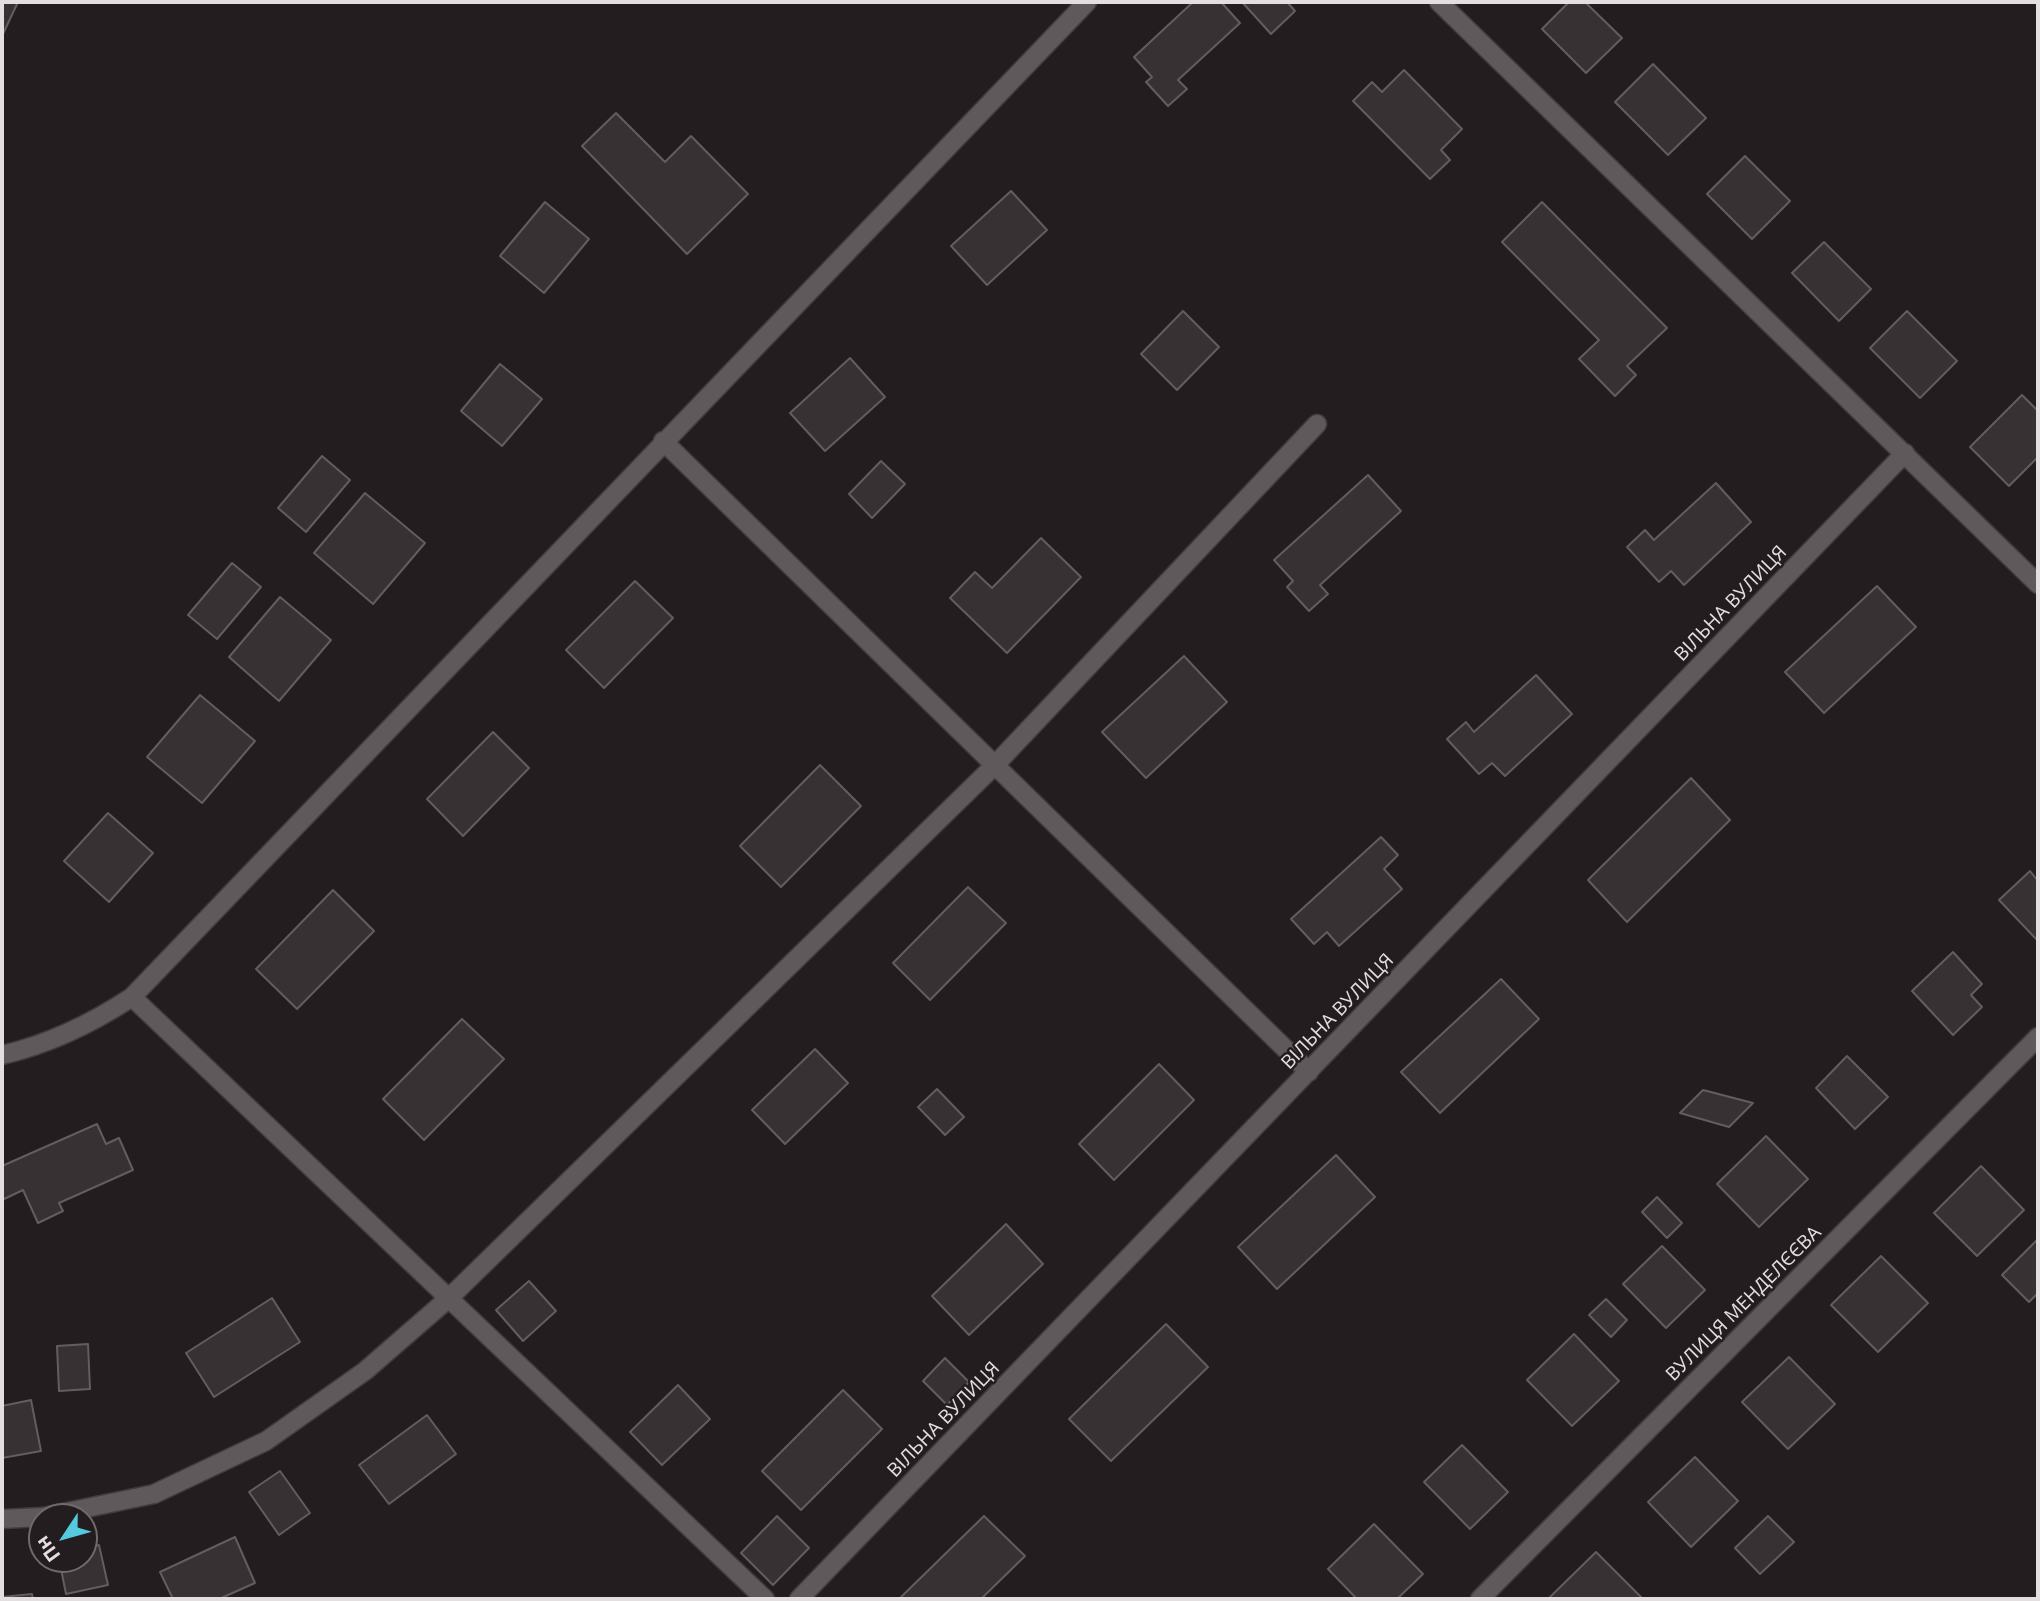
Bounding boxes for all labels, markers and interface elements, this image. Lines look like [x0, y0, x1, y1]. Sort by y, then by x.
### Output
street label: ВІЛЬНА ВУЛИЦЯ [1670, 541, 1792, 667]
street label: ВІЛЬНА ВУЛИЦЯ [1277, 949, 1399, 1075]
street label: ВУЛИЦЯ МЕНДЕЛЄЄВА [1662, 1222, 1826, 1386]
street label: ВІЛЬНА ВУЛИЦЯ [883, 1357, 1005, 1483]
north arrow [28, 1503, 98, 1573]
text: Пн [29, 1531, 66, 1568]

